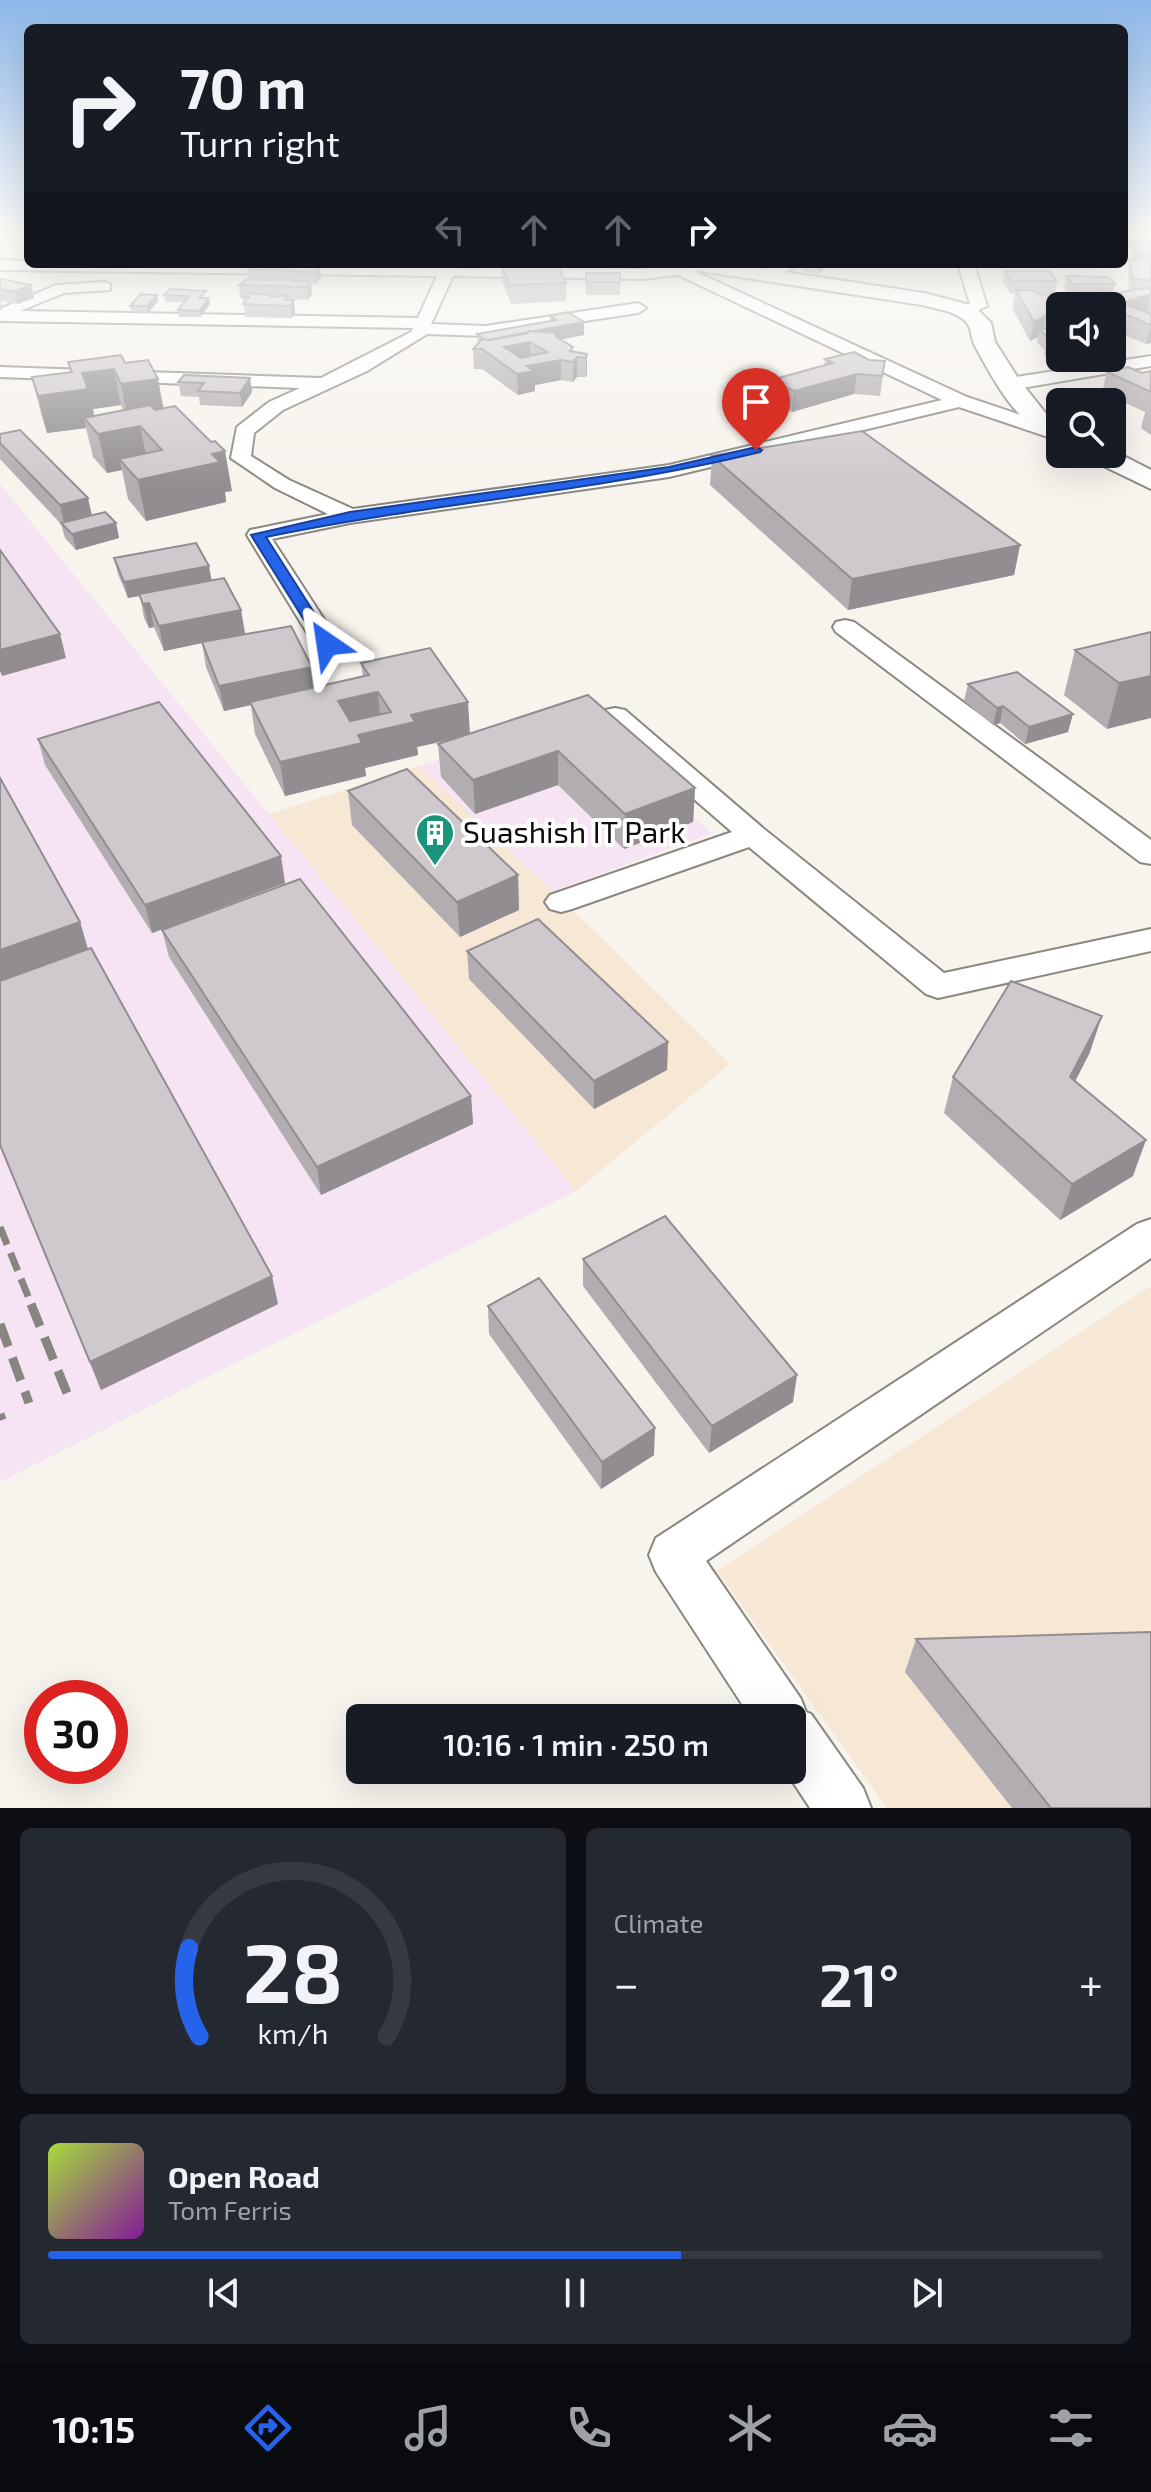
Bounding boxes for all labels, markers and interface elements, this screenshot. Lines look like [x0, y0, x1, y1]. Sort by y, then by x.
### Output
text: 70 m [180, 53, 306, 120]
icon: right [48, 56, 152, 160]
text: Turn right [180, 121, 340, 164]
icon: left [428, 208, 472, 252]
icon: ahead [512, 208, 556, 252]
icon: ahead [596, 208, 640, 252]
icon: right [680, 208, 724, 252]
map controls [1046, 292, 1126, 468]
button: sound [1046, 292, 1126, 372]
pin [722, 368, 790, 450]
icon: arrive [734, 380, 778, 424]
button: search [1046, 388, 1126, 468]
position arrow [285, 602, 369, 686]
building icon: Suashish IT Park [414, 812, 456, 867]
place label: Suashish IT Park [463, 813, 686, 849]
speed limit sign: 30 [24, 1680, 128, 1784]
text: 10:16 · 1 min · 250 m [443, 1726, 709, 1762]
text: Climate [614, 1907, 703, 1938]
text: 28 [243, 1920, 343, 2020]
text: 21° [819, 1947, 899, 2019]
text: − [614, 1956, 639, 2009]
text: + [1079, 1956, 1103, 2009]
text: km/h [257, 2015, 328, 2050]
text: Open Road [168, 2158, 320, 2194]
text: Tom Ferris [168, 2194, 292, 2225]
icon: previous [202, 2271, 246, 2315]
icon: pause [553, 2271, 597, 2315]
icon: next [905, 2271, 949, 2315]
icon: directions [240, 2400, 296, 2456]
icon: music [400, 2400, 456, 2456]
icon: phone [561, 2400, 617, 2456]
icon: climate [722, 2400, 778, 2456]
icon: car [882, 2400, 938, 2456]
icon: filters [1043, 2400, 1099, 2456]
text: 10:15 [52, 2407, 135, 2450]

